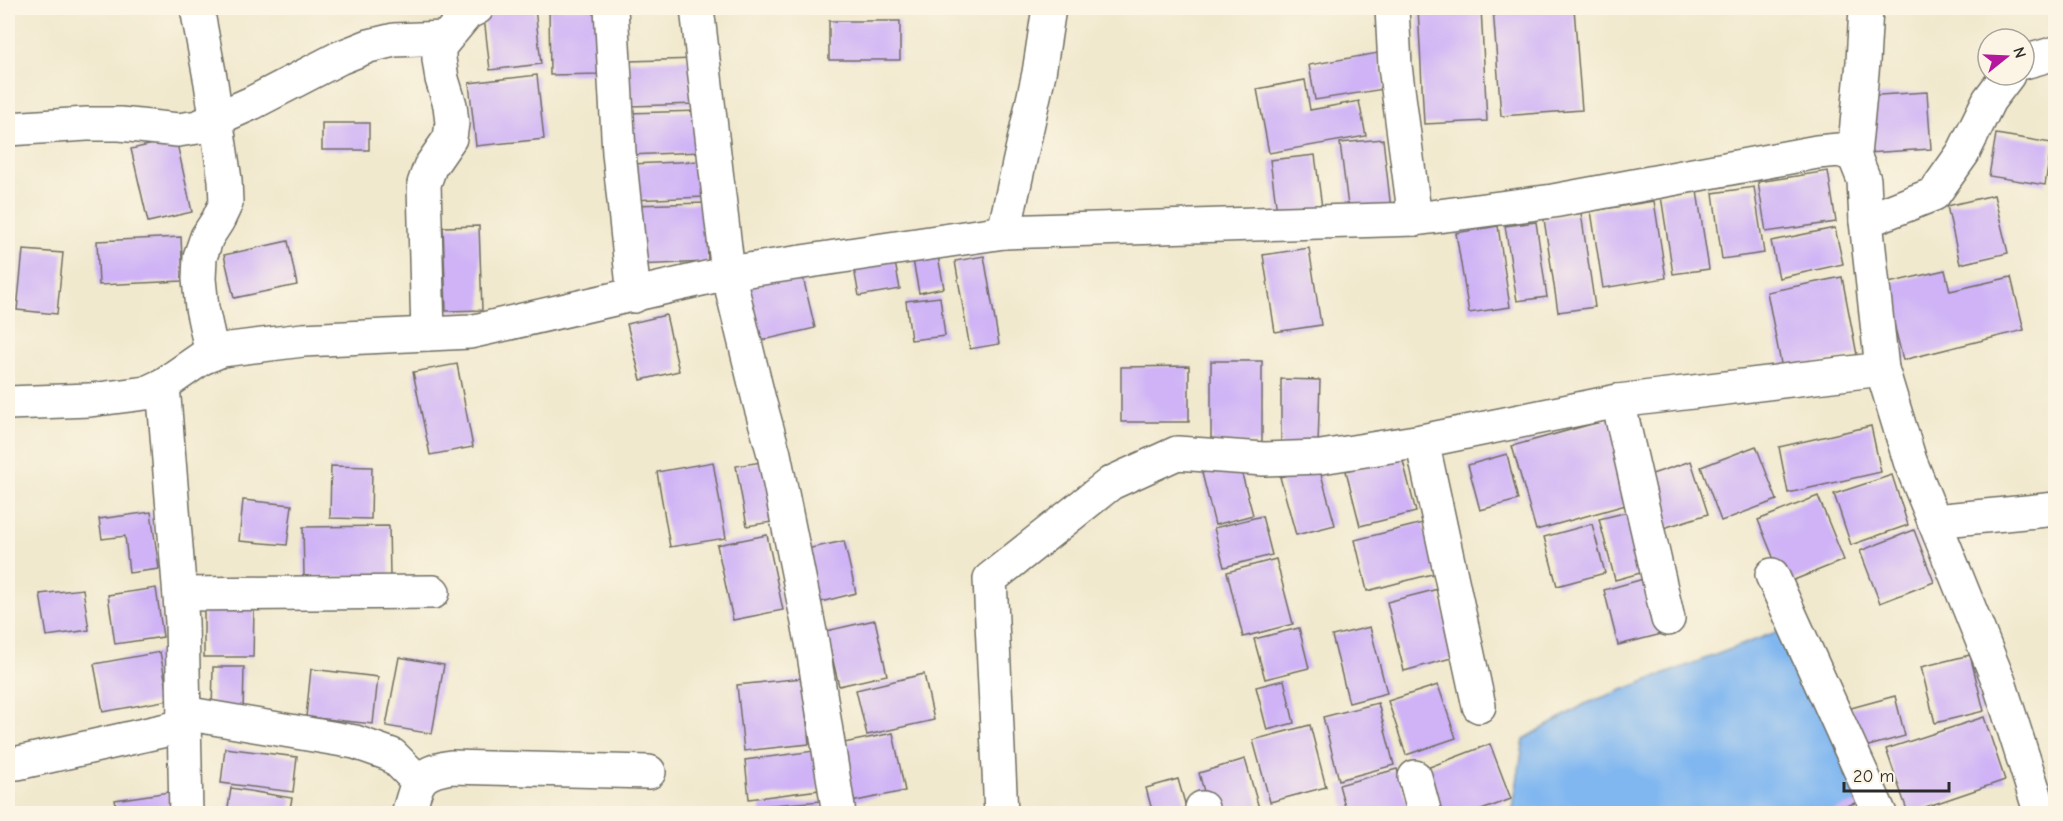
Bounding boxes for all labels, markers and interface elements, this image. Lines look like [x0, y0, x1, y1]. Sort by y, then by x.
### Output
north arrow [1976, 27, 2036, 87]
text: N [2009, 45, 2029, 60]
scale bar [1844, 755, 1949, 793]
text: 20 m [1853, 766, 1894, 787]

